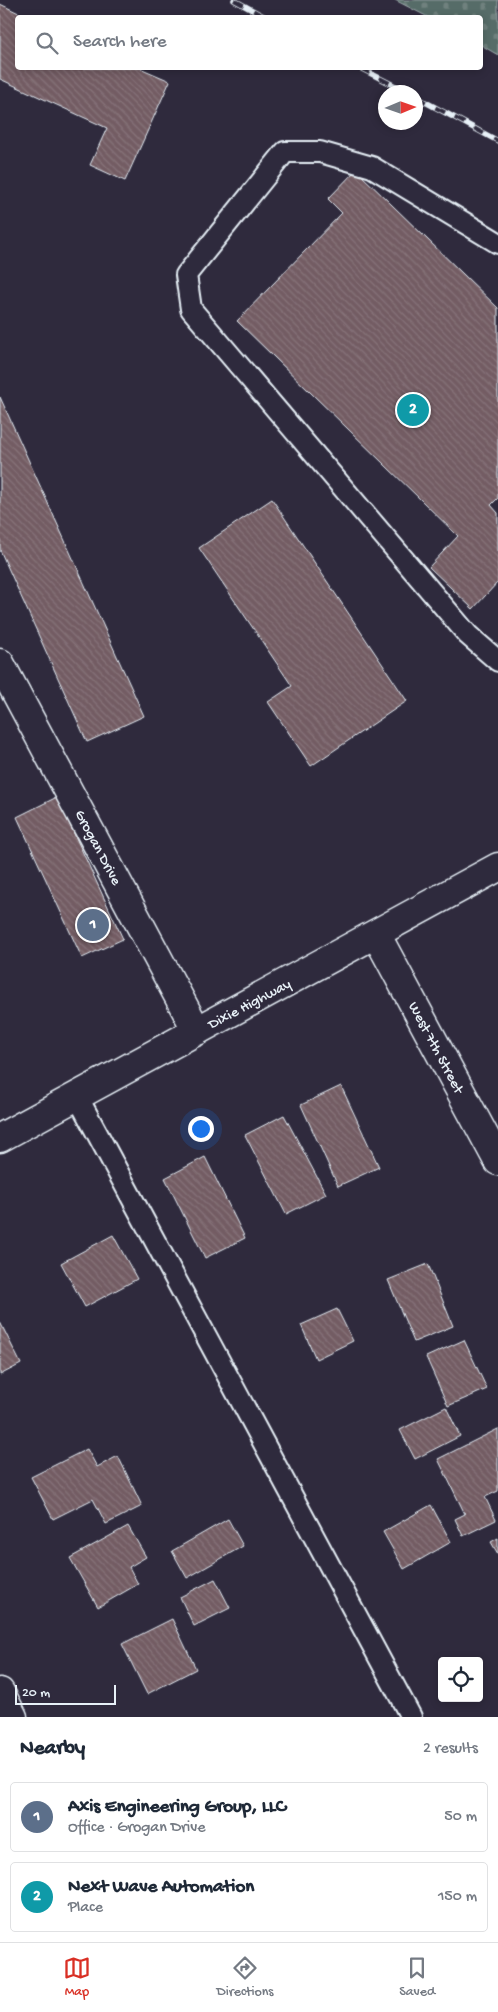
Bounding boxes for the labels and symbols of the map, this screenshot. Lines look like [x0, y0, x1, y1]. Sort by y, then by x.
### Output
north arrow [378, 85, 423, 130]
pin: 2 [397, 391, 429, 429]
street label: Grogan Drive [70, 807, 125, 889]
pin: 1 [77, 906, 109, 944]
street label: Dixie Highway [205, 975, 295, 1035]
street label: West 7th Street [404, 999, 468, 1099]
your location [188, 1116, 214, 1142]
scale bar [15, 1682, 116, 1705]

